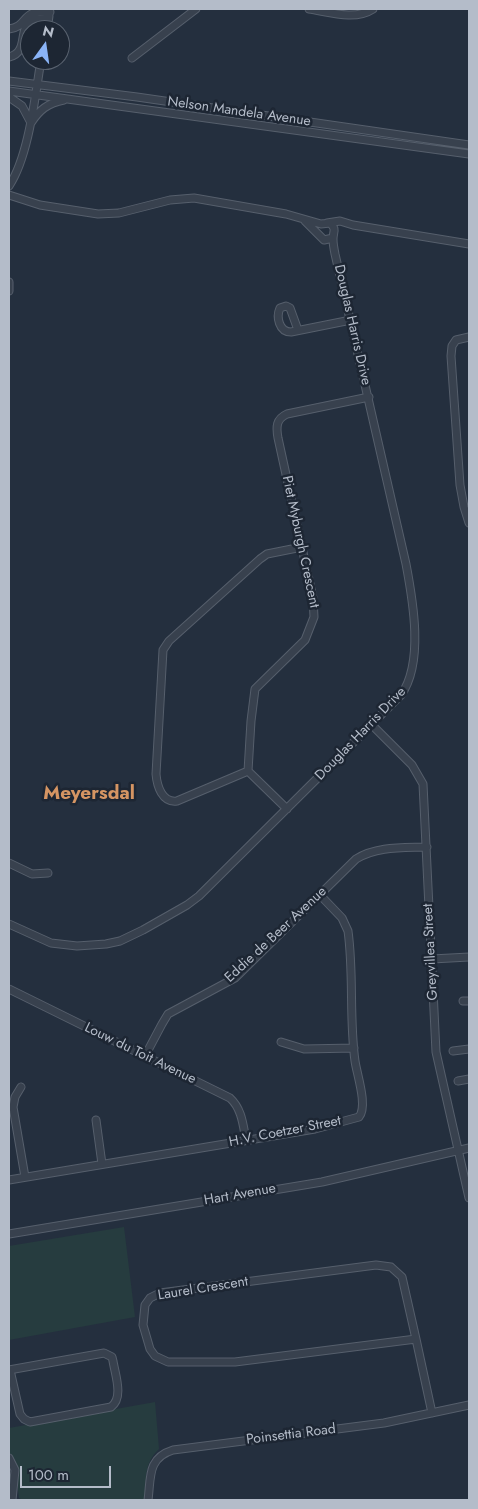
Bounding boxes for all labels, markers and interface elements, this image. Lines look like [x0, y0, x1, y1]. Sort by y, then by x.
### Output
north arrow [20, 20, 70, 70]
text: N [41, 20, 56, 42]
street label: Nelson Mandela Avenue [166, 94, 312, 130]
street label: Douglas Harris Drive [330, 263, 374, 387]
street label: Piet Myburgh Crescent [278, 474, 322, 610]
street label: Douglas Harris Drive [312, 684, 410, 784]
district label: Meyersdal [43, 783, 135, 805]
street label: Eddie de Beer Avenue [222, 884, 330, 986]
street label: Greyvillea Street [420, 903, 442, 1001]
street label: Louw du Toit Avenue [81, 1020, 199, 1088]
street label: H.V. Coetzer Street [227, 1113, 343, 1151]
street label: Hart Avenue [203, 1180, 277, 1210]
street label: Laurel Crescent [157, 1274, 249, 1304]
street label: Poinsettia Road [245, 1421, 337, 1449]
scale bar [22, 1456, 114, 1488]
text: 100 m [28, 1464, 69, 1486]

